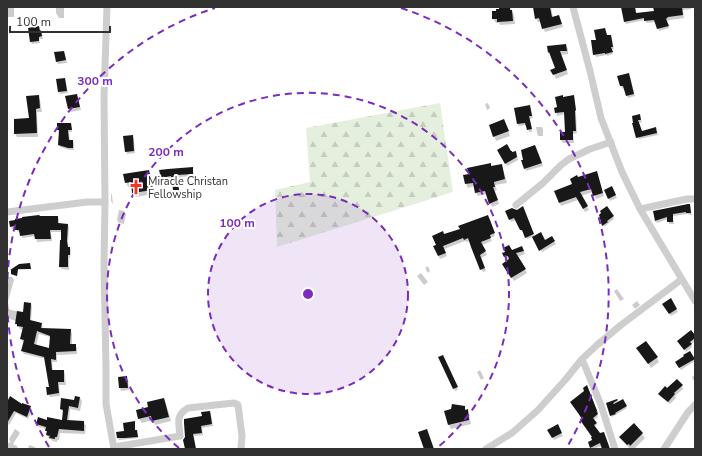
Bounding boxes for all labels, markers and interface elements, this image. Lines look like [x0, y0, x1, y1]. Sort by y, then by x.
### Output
scale bar [10, 8, 110, 34]
text: 100 m [16, 14, 51, 30]
text: 300 m [77, 73, 113, 89]
text: 200 m [148, 144, 184, 160]
place label: Miracle Christan Fellowship [148, 174, 228, 202]
church icon: Miracle Christan Fellowship [127, 178, 145, 196]
text: 100 m [219, 215, 255, 231]
centre of rings [301, 287, 315, 301]

